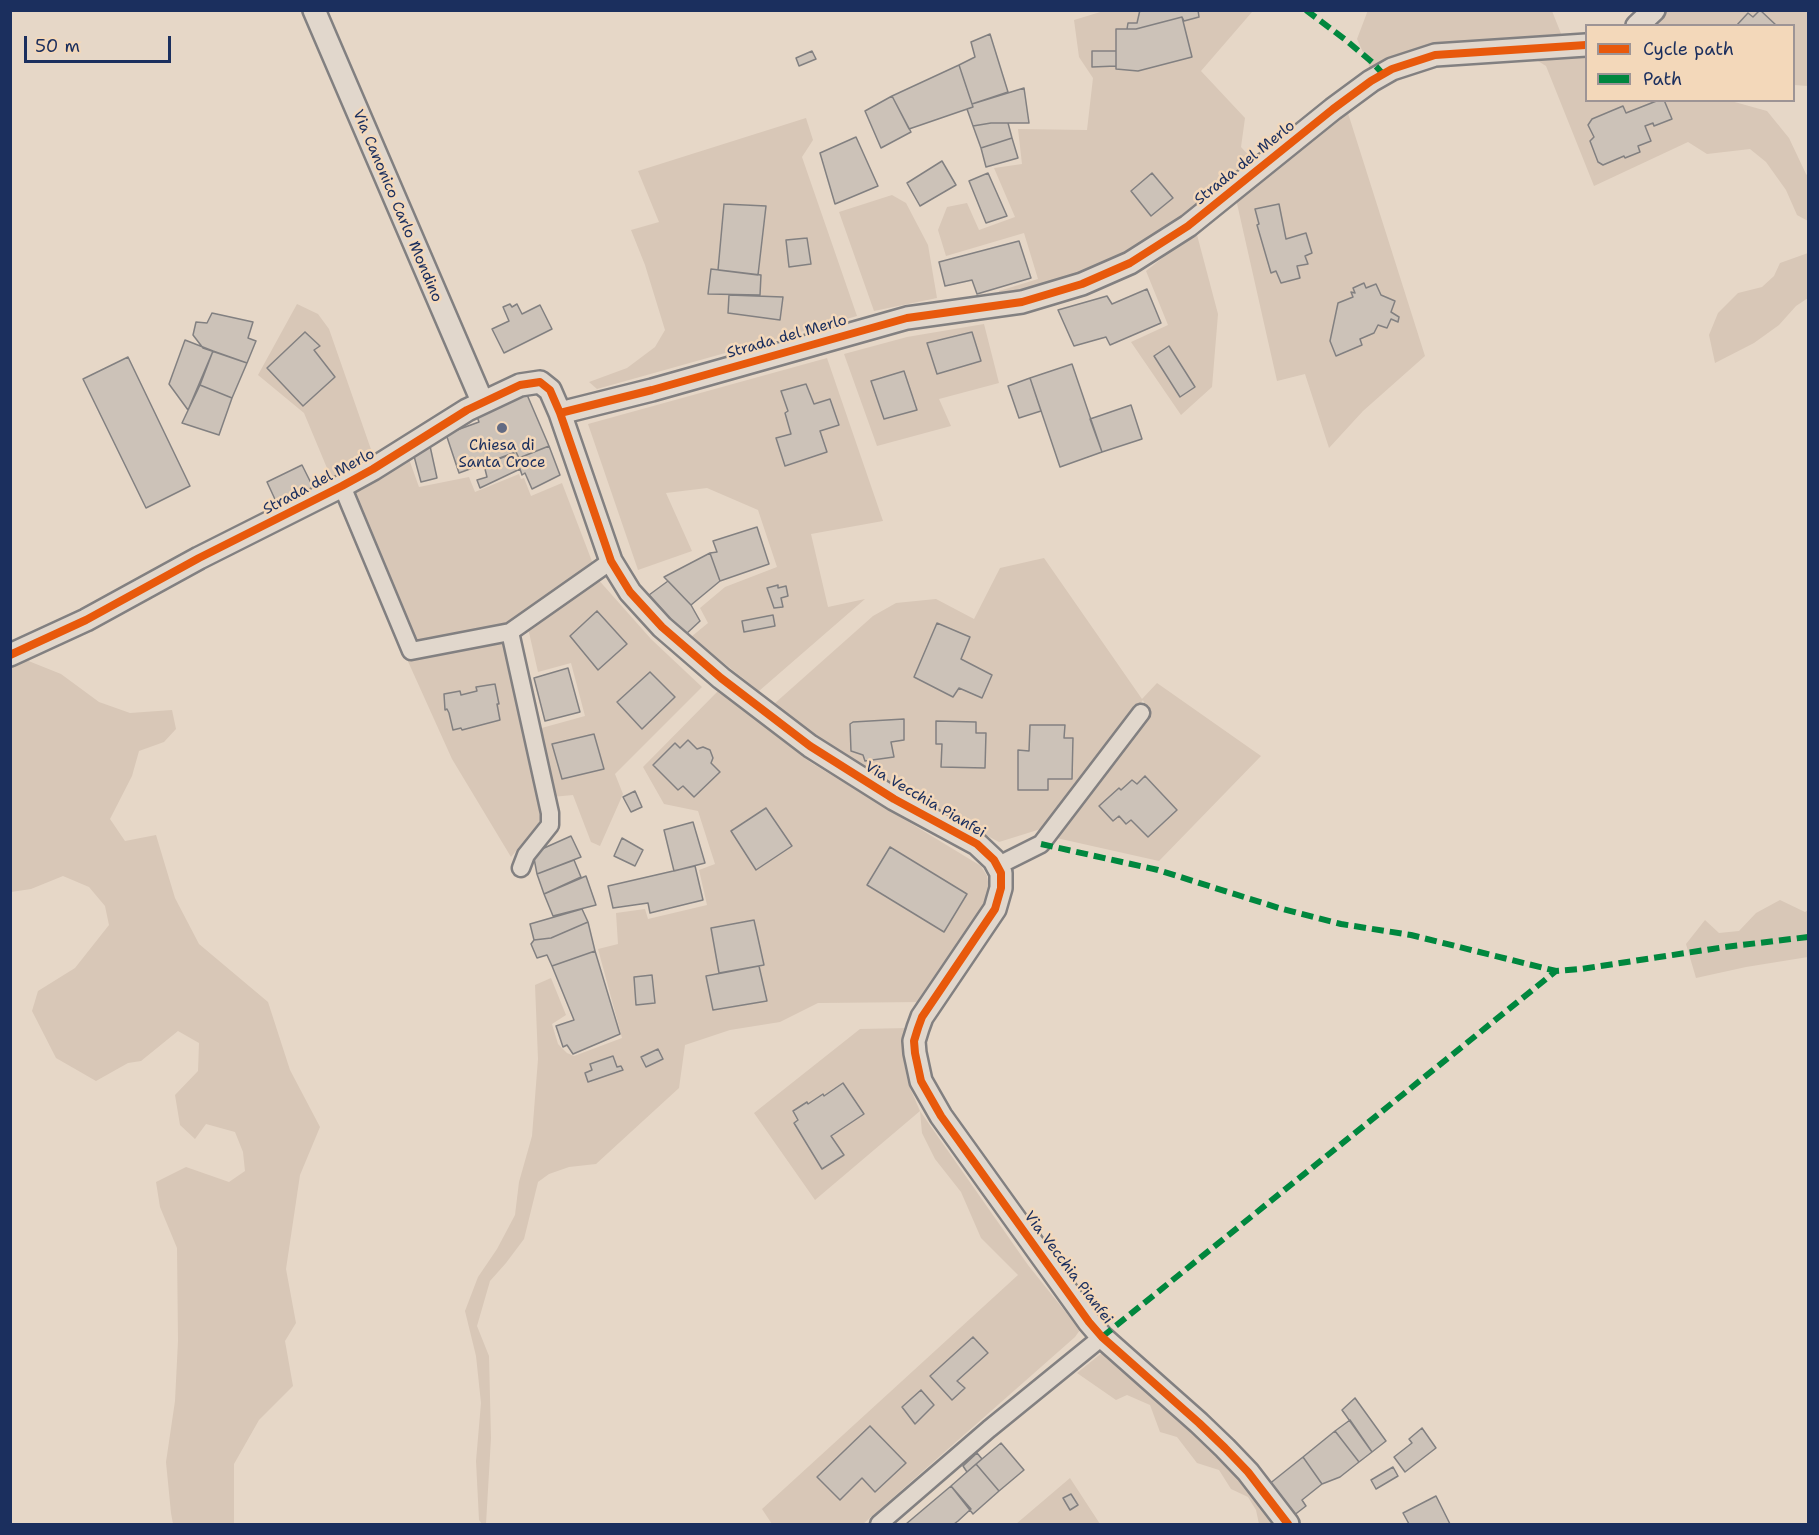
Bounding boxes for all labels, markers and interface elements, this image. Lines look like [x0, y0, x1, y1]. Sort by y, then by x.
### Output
scale bar [27, 24, 174, 62]
legend [1585, 24, 1795, 102]
text: 50 m [35, 34, 80, 58]
text: Cycle path [1643, 37, 1734, 61]
text: Path [1643, 67, 1682, 91]
street label: Via Canonico Carlo Mondino [348, 107, 446, 305]
street label: Strada del Merlo [1191, 117, 1299, 209]
street label: Strada del Merlo [725, 311, 849, 363]
marker: Chiesa di Santa Croce [495, 421, 509, 435]
place label: Chiesa di Santa Croce [459, 437, 545, 472]
street label: Strada del Merlo [260, 445, 378, 519]
street label: Via Vecchia Pianfei [861, 758, 989, 842]
street label: Via Vecchia Pianfei [1020, 1208, 1116, 1328]

